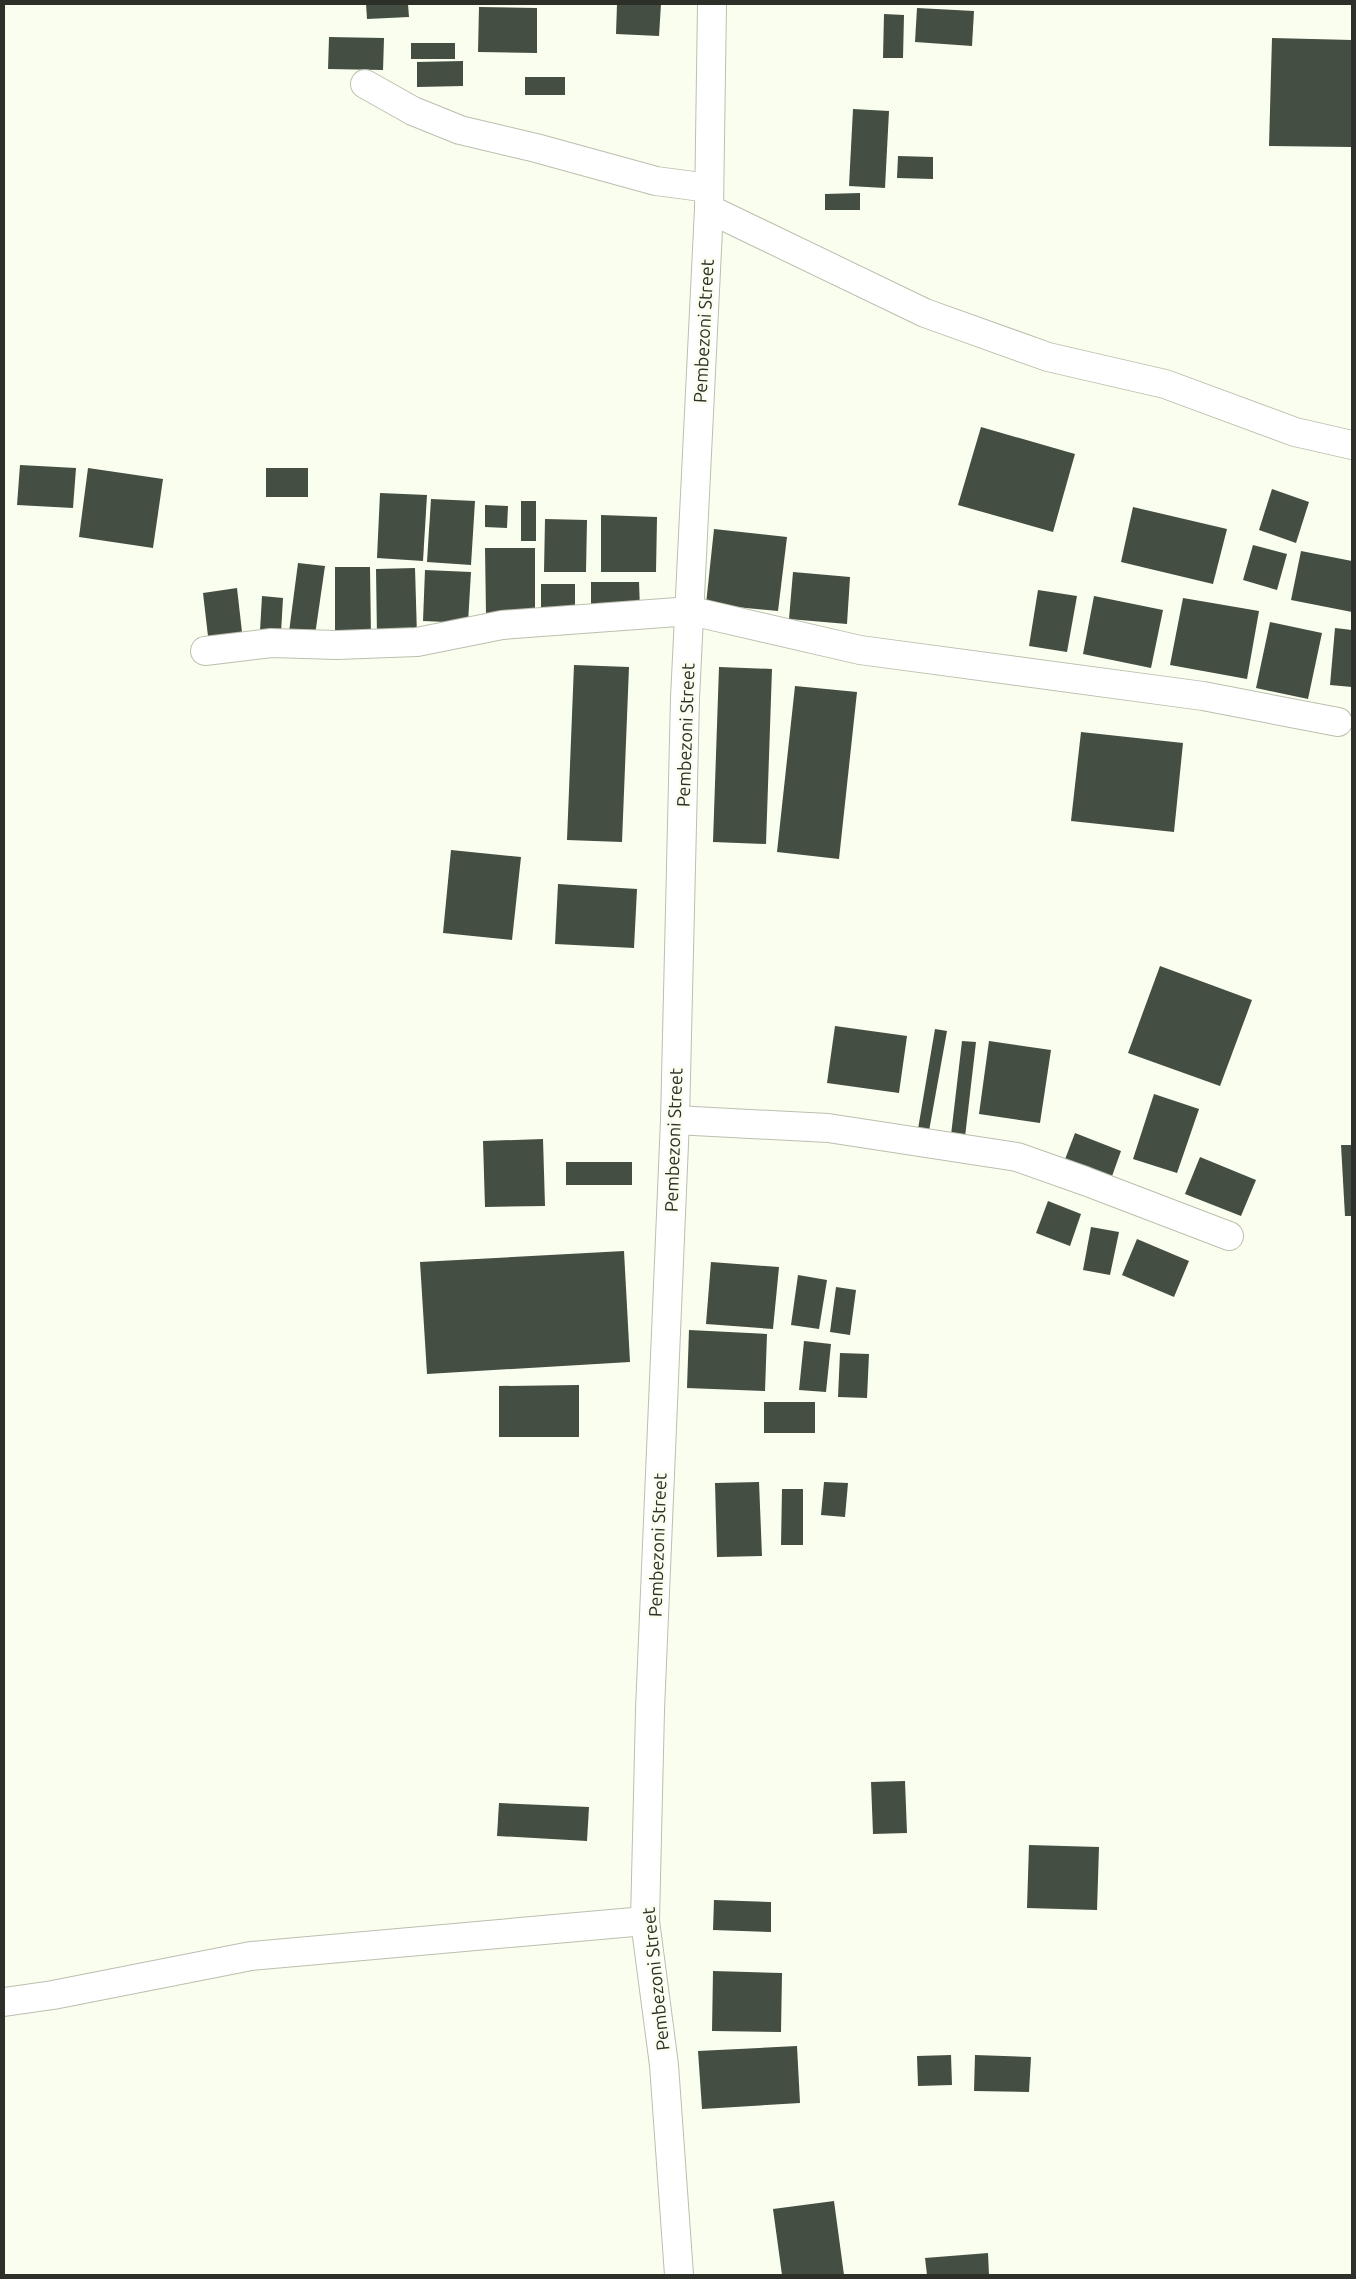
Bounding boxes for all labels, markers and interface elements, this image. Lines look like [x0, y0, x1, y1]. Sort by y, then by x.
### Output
street label: Pembezoni Street [689, 259, 717, 403]
street label: Pembezoni Street [672, 663, 698, 807]
street label: Pembezoni Street [660, 1068, 686, 1212]
street label: Pembezoni Street [644, 1473, 670, 1617]
street label: Pembezoni Street [638, 1906, 672, 2052]

